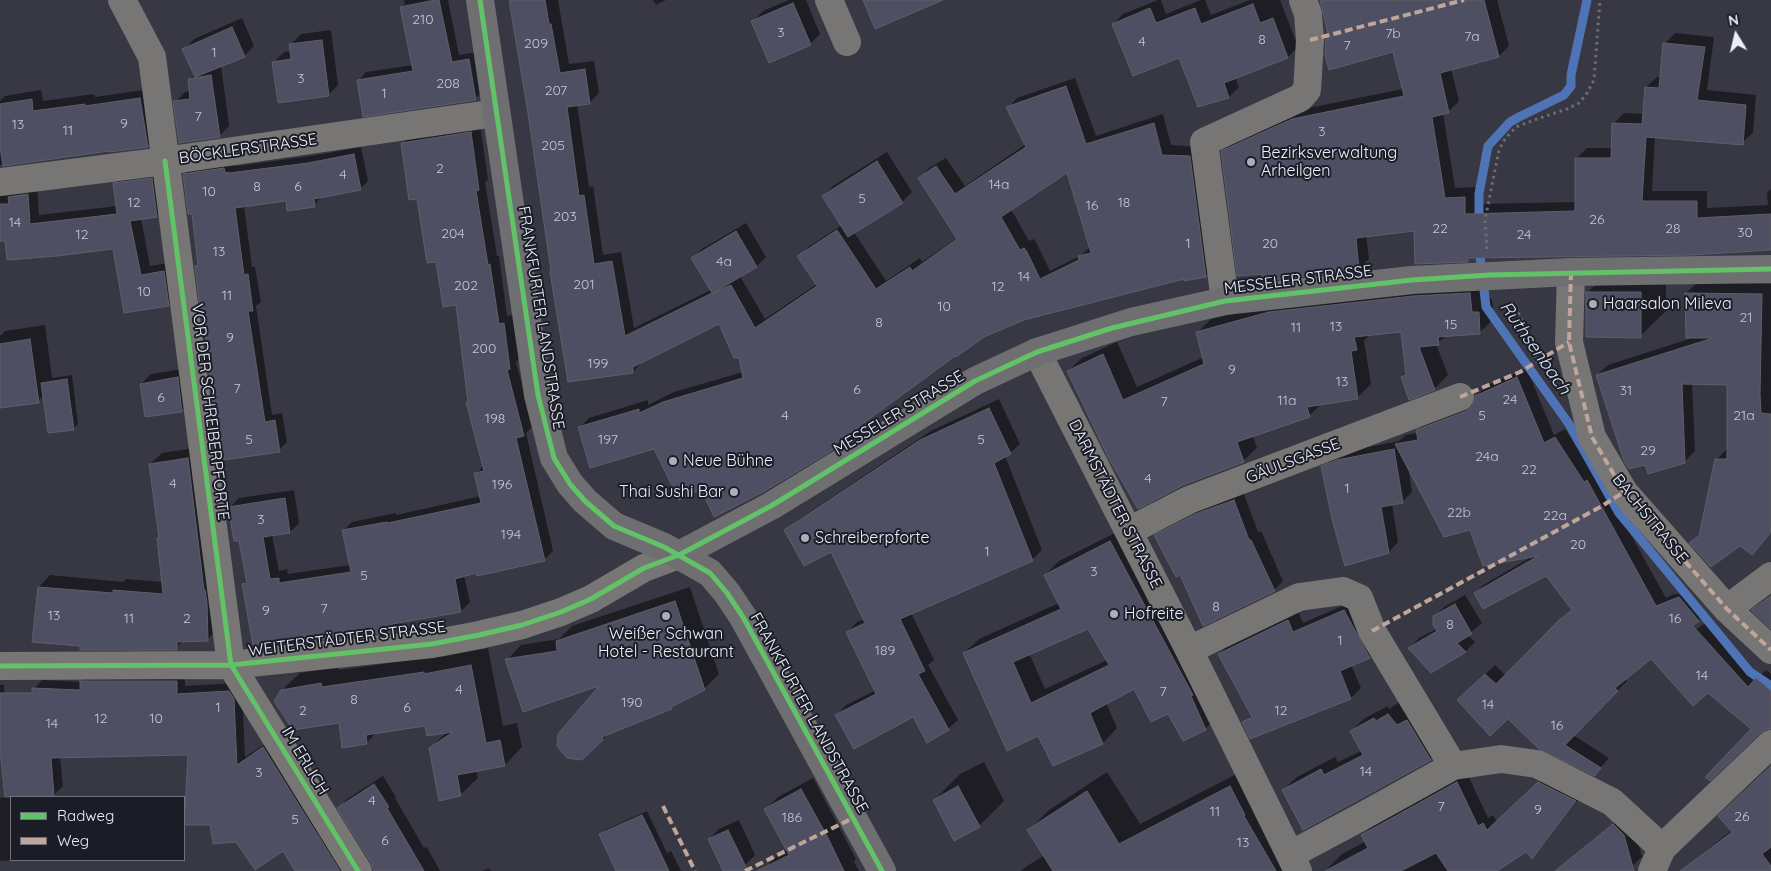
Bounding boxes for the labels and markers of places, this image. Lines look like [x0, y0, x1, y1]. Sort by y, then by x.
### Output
place label: Bezirksverwaltung Arheilgen [1261, 143, 1397, 181]
marker: Bezirksverwaltung Arheilgen [1245, 156, 1257, 168]
place label: Haarsalon Mileva [1603, 294, 1732, 314]
marker: Haarsalon Mileva [1587, 298, 1599, 310]
place label: Neue Bühne [683, 451, 773, 471]
marker: Neue Bühne [667, 455, 679, 467]
place label: Thai Sushi Bar [619, 482, 724, 502]
marker: Thai Sushi Bar [728, 486, 740, 498]
place label: Schreiberpforte [815, 528, 930, 548]
marker: Schreiberpforte [799, 532, 811, 544]
place label: Hofreite [1124, 604, 1184, 624]
marker: Hofreite [1108, 608, 1120, 620]
marker: Weißer Schwan Hotel - Restaurant [660, 610, 672, 622]
place label: Weißer Schwan Hotel - Restaurant [598, 624, 734, 662]

